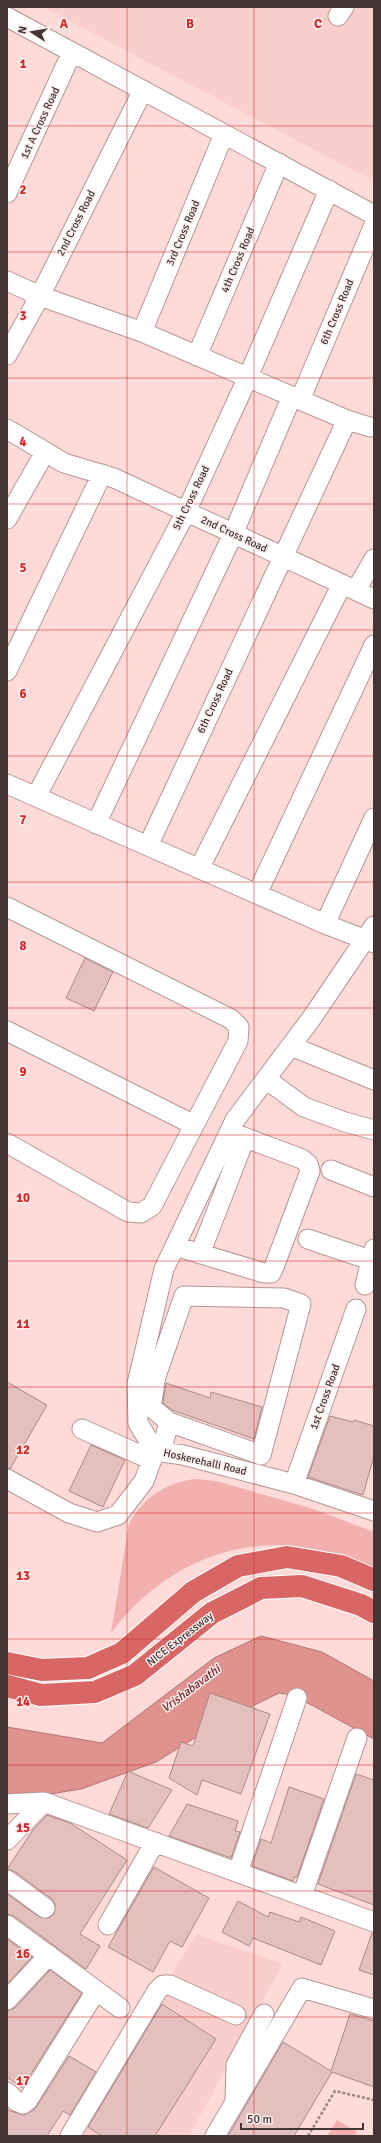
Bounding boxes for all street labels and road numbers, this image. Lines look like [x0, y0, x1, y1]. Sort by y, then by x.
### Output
street label: 1st A Cross Road [18, 85, 62, 161]
street label: 2nd Cross Road [54, 188, 98, 258]
street label: 3rd Cross Road [163, 198, 203, 268]
street label: 4th Cross Road [218, 225, 258, 295]
street label: 6th Cross Road [317, 277, 357, 347]
street label: 5th Cross Road [170, 464, 212, 532]
street label: 2nd Cross Road [199, 513, 270, 555]
street label: 6th Cross Road [194, 666, 236, 735]
street label: 1st Cross Road [307, 1362, 343, 1432]
street label: Hoskerehalli Road [162, 1446, 248, 1478]
street label: NICE Expressway [144, 1609, 216, 1669]

